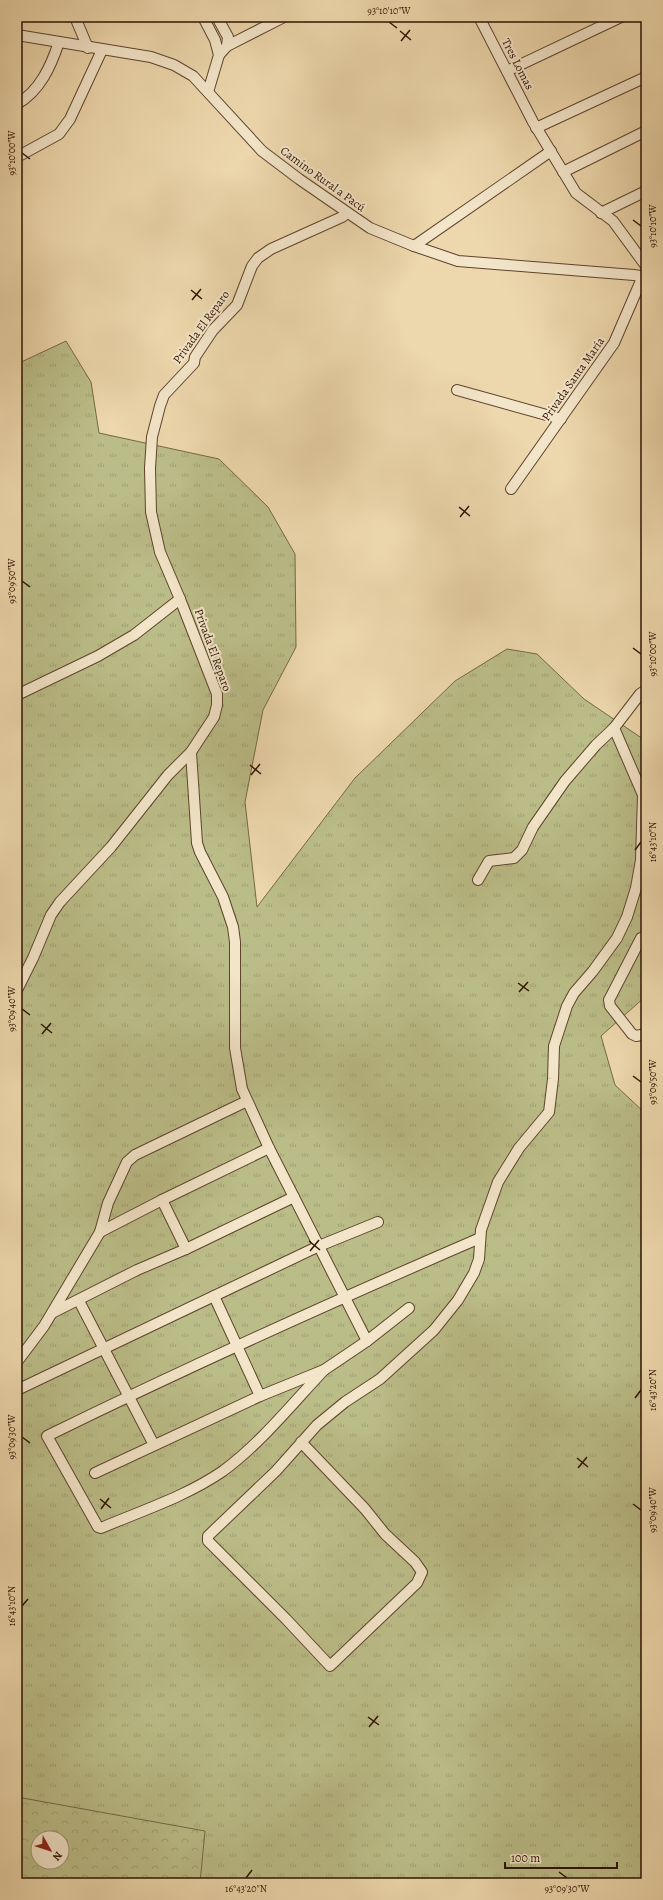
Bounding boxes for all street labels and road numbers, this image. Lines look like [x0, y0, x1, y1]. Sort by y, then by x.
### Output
street label: Tres Lomas [498, 36, 538, 93]
street label: Camino Rural a Pacú [277, 143, 369, 216]
street label: Privada El Reparo [169, 287, 233, 367]
street label: Privada Santa María [538, 334, 608, 424]
street label: Privada El Reparo [191, 607, 235, 694]

